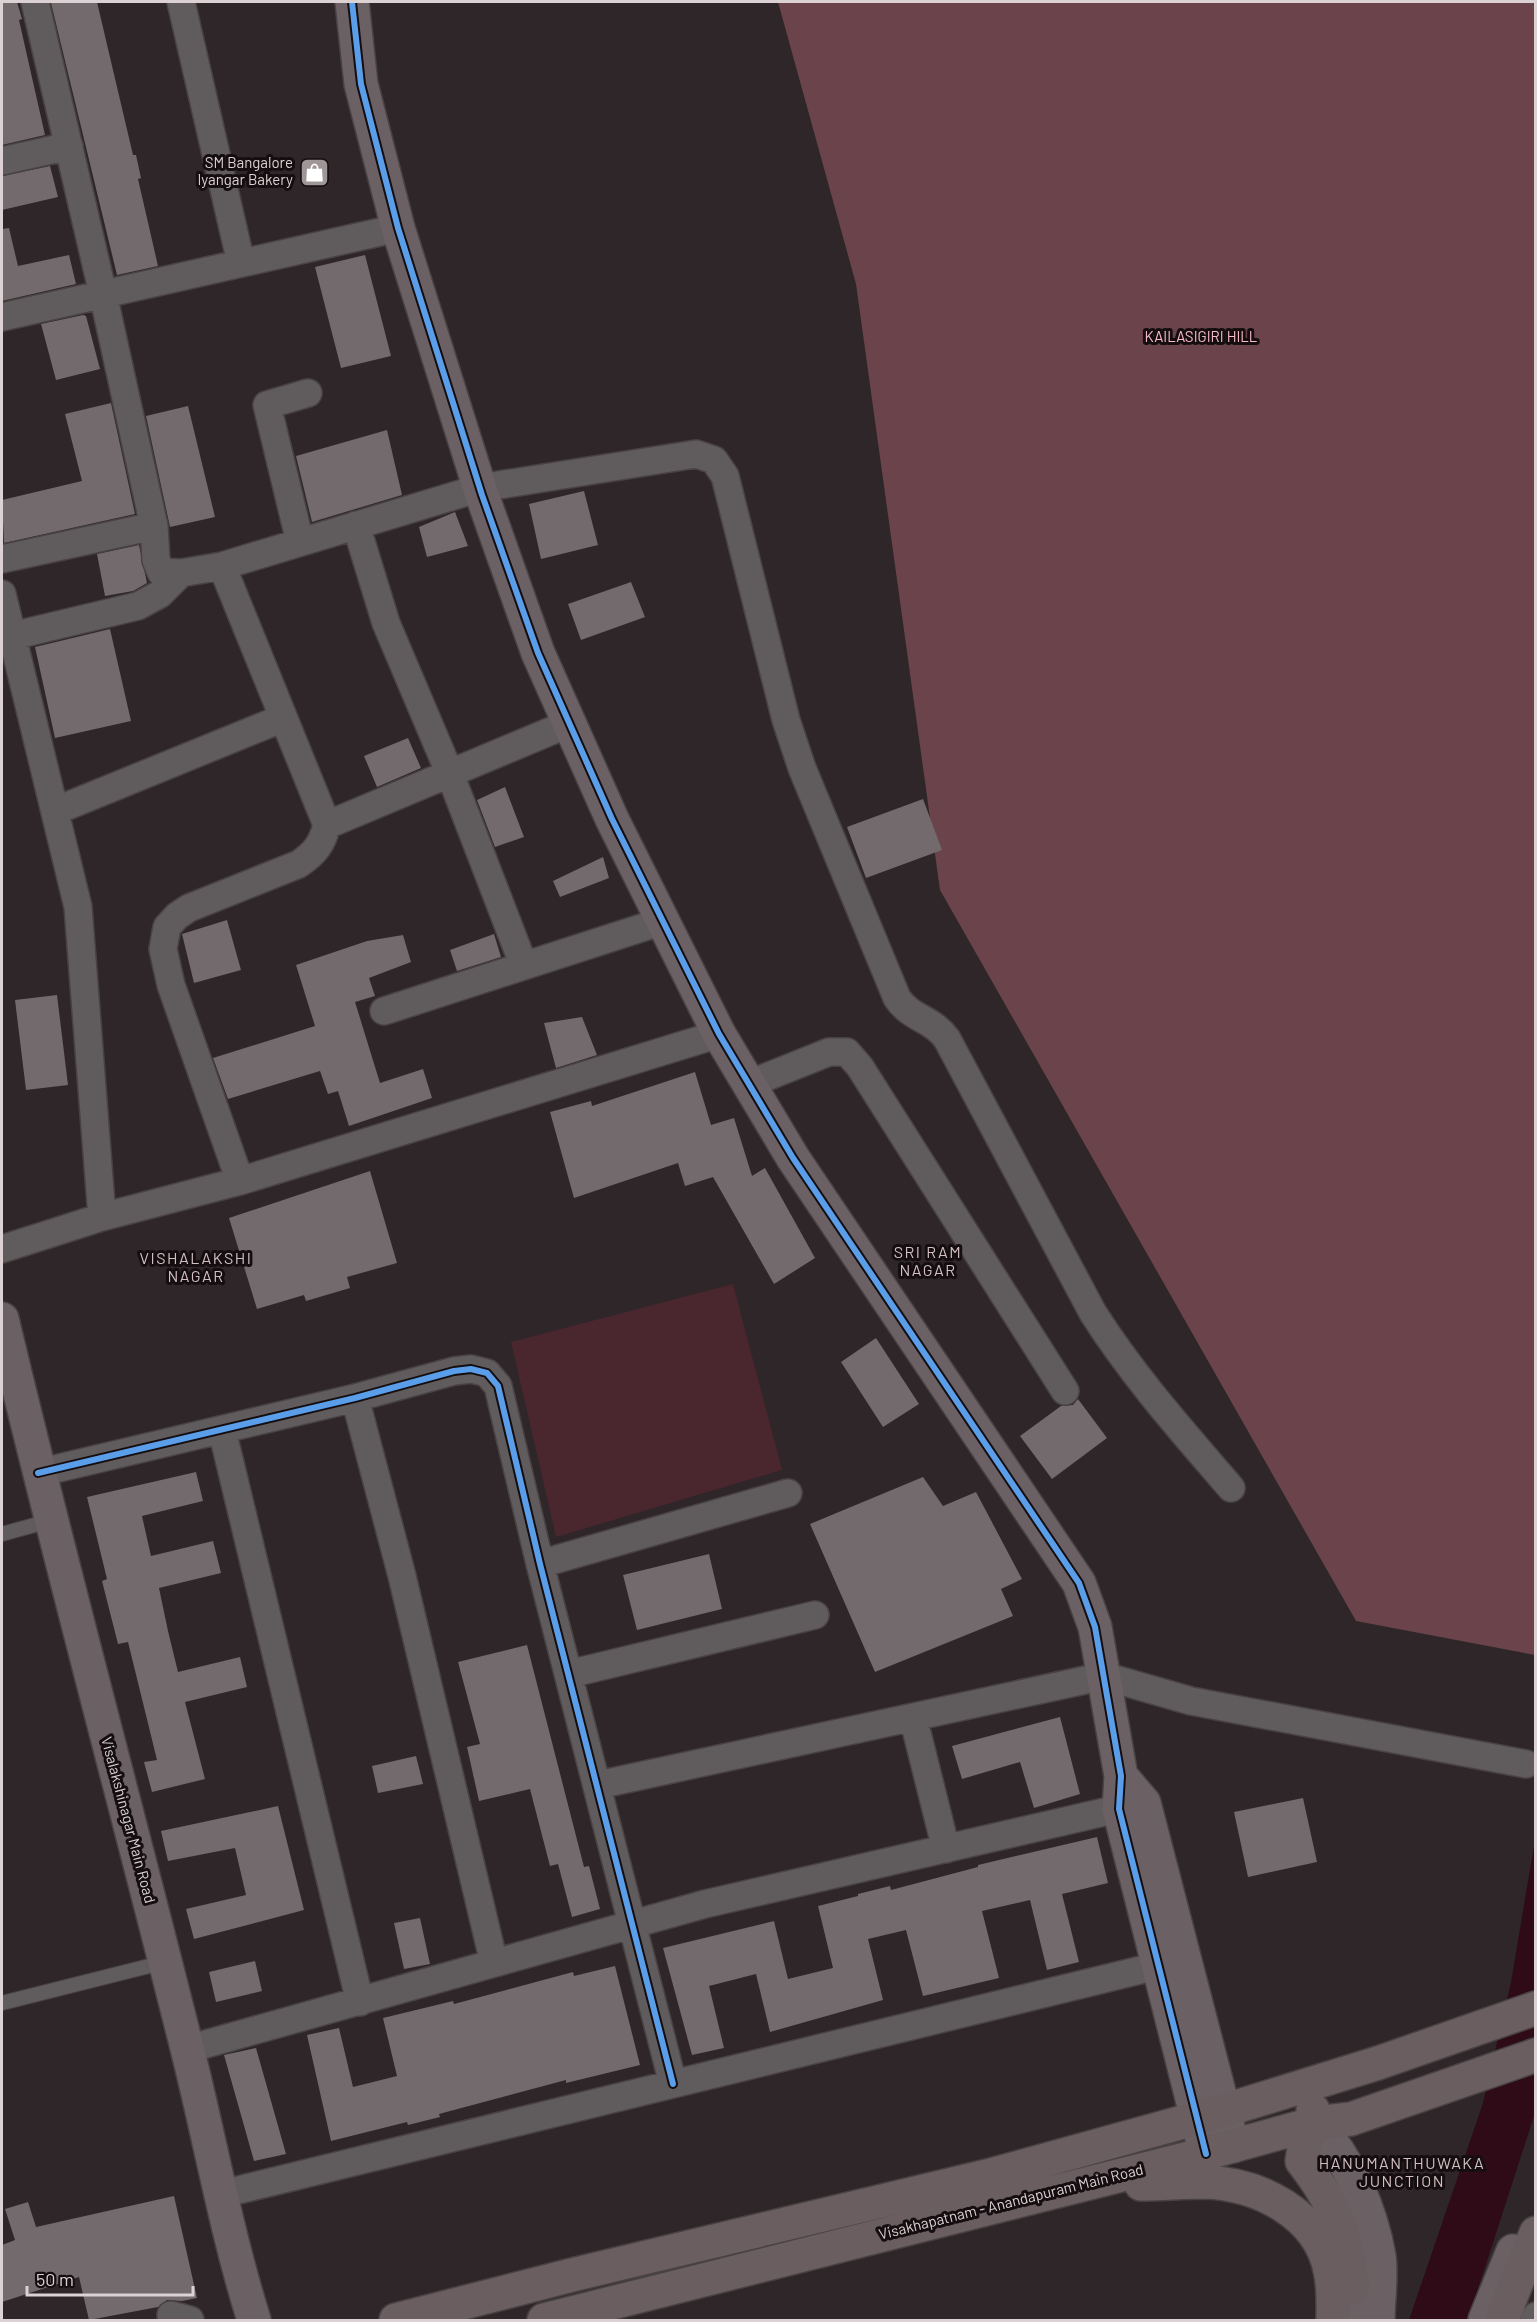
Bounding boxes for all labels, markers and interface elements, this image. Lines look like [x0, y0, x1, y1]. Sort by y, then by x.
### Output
place label: SM Bangalore Iyangar Bakery [197, 153, 293, 188]
shop icon: SM Bangalore Iyangar Bakery [298, 156, 330, 188]
park label: KAILASIGIRI HILL [1145, 327, 1257, 345]
district label: SRI RAM NAGAR [894, 1242, 962, 1279]
district label: VISHALAKSHI NAGAR [140, 1248, 252, 1285]
street label: Visalakshinagar Main Road [98, 1735, 160, 1905]
district label: HANUMANTHUWAKA JUNCTION [1319, 2153, 1485, 2190]
street label: Visakhapatnam - Anandapuram Main Road [877, 2159, 1145, 2243]
scale bar [27, 2259, 194, 2297]
text: 50 m [36, 2268, 74, 2290]

